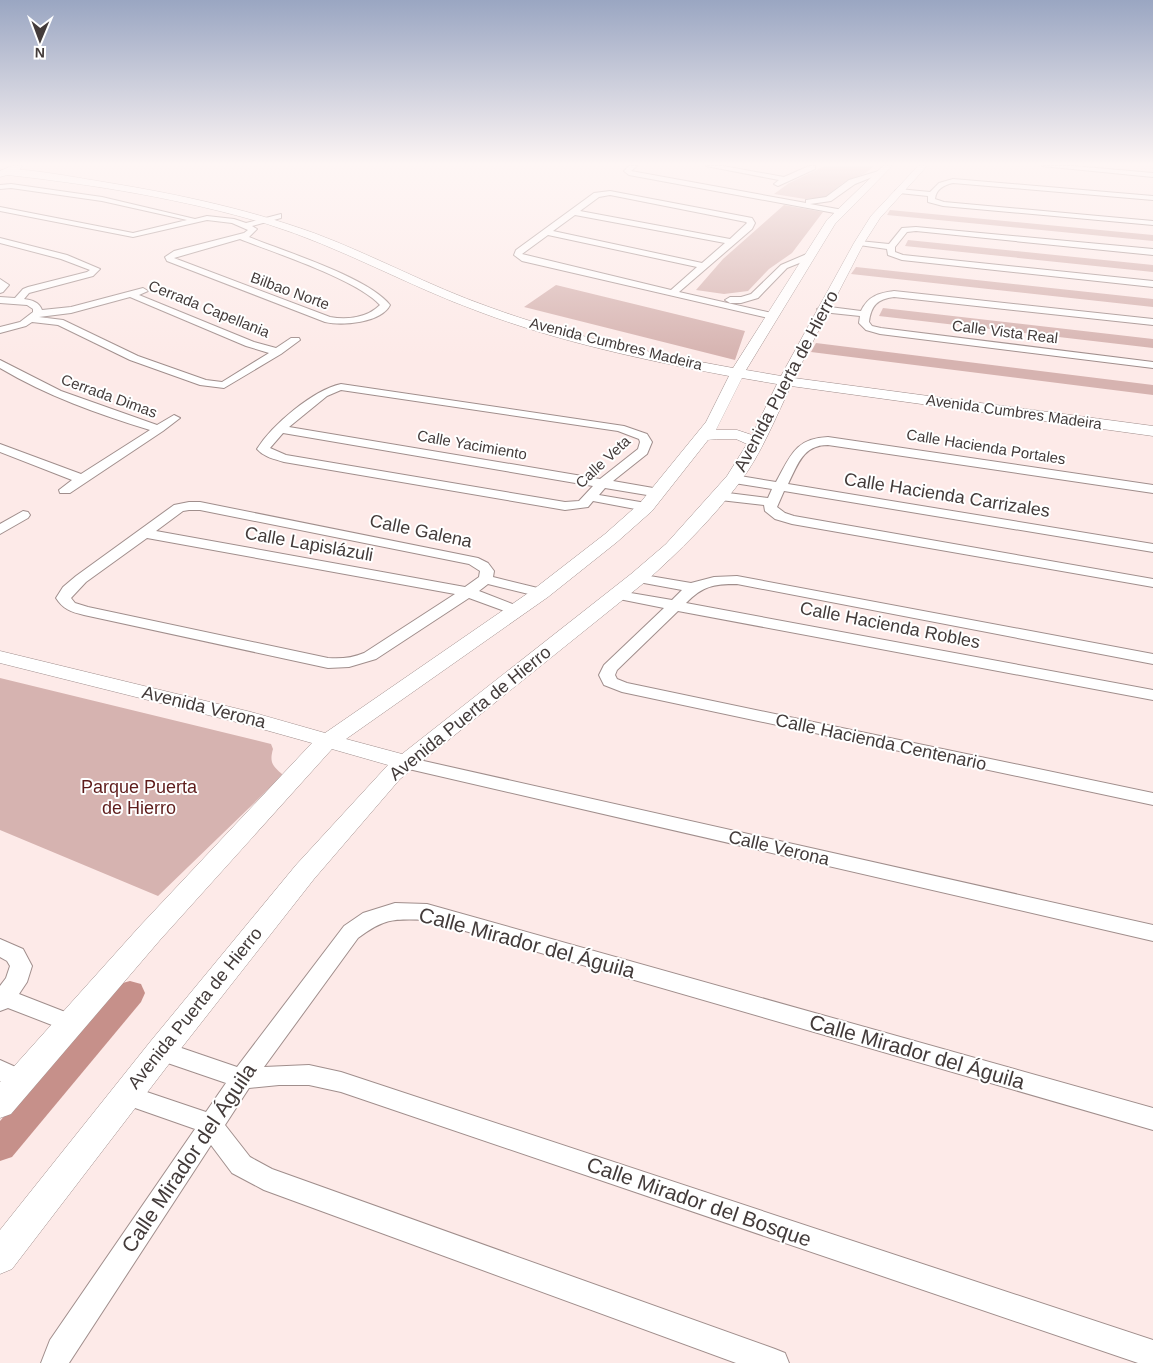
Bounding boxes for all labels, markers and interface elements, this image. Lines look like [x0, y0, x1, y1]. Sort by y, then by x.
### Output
north arrow [15, 15, 65, 65]
text: N [35, 45, 45, 61]
street label: Bilbao Norte [248, 268, 332, 313]
street label: Cerrada Capellania [146, 276, 273, 341]
street label: Avenida Puerta de Hierro [730, 287, 842, 475]
street label: Avenida Cumbres Madeira [528, 314, 705, 373]
street label: Calle Vista Real [951, 317, 1059, 346]
street label: Cerrada Dimas [59, 370, 159, 421]
street label: Avenida Cumbres Madeira [925, 391, 1104, 432]
street label: Calle Yacimiento [416, 426, 528, 463]
street label: Calle Hacienda Portales [905, 426, 1067, 467]
street label: Calle Veta [572, 432, 634, 491]
street label: Calle Hacienda Carrizales [843, 469, 1051, 521]
street label: Calle Galena [368, 510, 475, 552]
street label: Calle Lapislázuli [243, 523, 375, 565]
street label: Calle Hacienda Robles [798, 598, 982, 652]
street label: Avenida Puerta de Hierro [385, 642, 555, 784]
street label: Avenida Verona [140, 682, 269, 732]
street label: Calle Hacienda Centenario [774, 710, 988, 774]
park label: Parque Puerta de Hierro [81, 777, 198, 818]
street label: Calle Verona [727, 827, 832, 870]
street label: Calle Mirador del Águila [416, 903, 638, 983]
street label: Avenida Puerta de Hierro [124, 923, 266, 1093]
street label: Calle Mirador del Águila [807, 1010, 1028, 1093]
street label: Calle Mirador del Águila [117, 1059, 261, 1257]
street label: Calle Mirador del Bosque [584, 1152, 814, 1251]

